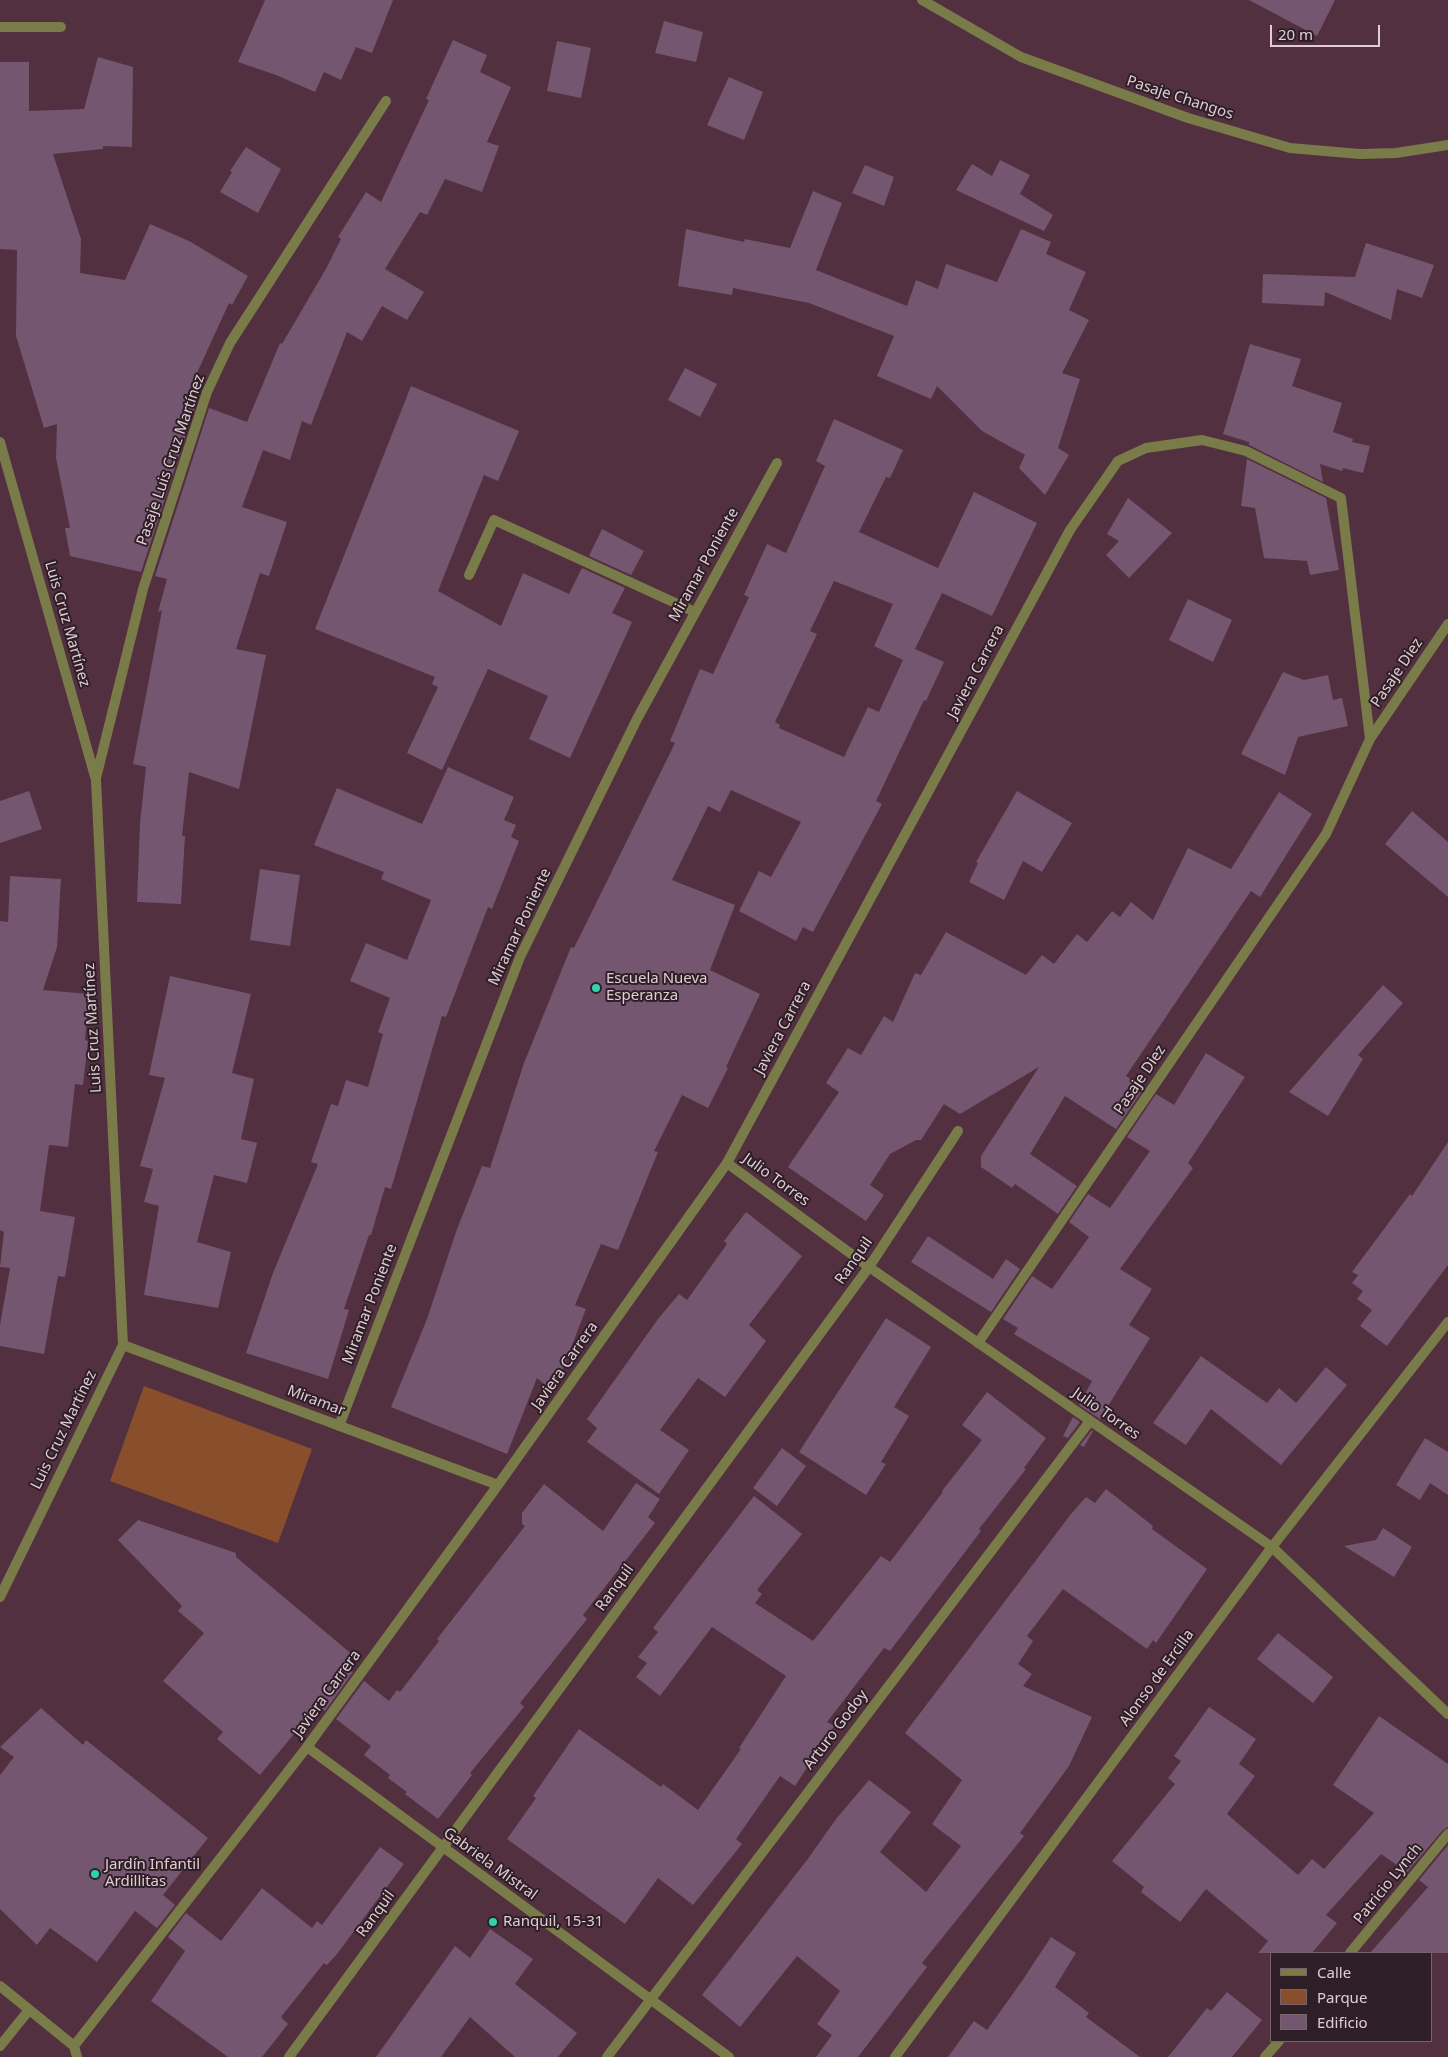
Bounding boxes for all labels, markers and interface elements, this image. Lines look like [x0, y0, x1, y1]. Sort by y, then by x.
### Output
scale bar [1273, 15, 1383, 47]
text: 20 m [1278, 24, 1313, 44]
street label: Pasaje Changos [1124, 72, 1236, 124]
street label: Pasaje Luis Cruz Martínez [133, 372, 209, 548]
street label: Miramar Poniente [665, 505, 743, 625]
street label: Luis Cruz Martínez [40, 559, 94, 689]
street label: Javiera Carrera [944, 622, 1008, 722]
street label: Pasaje Diez [1367, 635, 1427, 711]
street label: Miramar Poniente [485, 866, 555, 988]
street label: Luis Cruz Martínez [81, 963, 105, 1093]
place label: Escuela Nueva Esperanza [606, 970, 708, 1005]
street label: Javiera Carrera [751, 978, 815, 1078]
marker: Escuela Nueva Esperanza [590, 982, 602, 994]
street label: Pasaje Diez [1110, 1042, 1170, 1118]
street label: Julio Torres [739, 1150, 813, 1210]
street label: Ranquil [831, 1234, 877, 1288]
street label: Miramar Poniente [339, 1241, 401, 1367]
street label: Javiera Carrera [528, 1318, 602, 1414]
street label: Luis Cruz Martínez [27, 1368, 101, 1492]
street label: Miramar [285, 1382, 347, 1420]
street label: Julio Torres [1069, 1384, 1143, 1444]
street label: Ranquil [592, 1561, 638, 1615]
street label: Alonso de Ercilla [1116, 1626, 1198, 1730]
street label: Javiera Carrera [289, 1647, 365, 1741]
street label: Arturo Godoy [800, 1687, 872, 1773]
street label: Gabriela Mistral [440, 1824, 540, 1904]
street label: Patricio Lynch [1350, 1840, 1426, 1928]
place label: Jardín Infantil Ardillitas [105, 1856, 200, 1891]
marker: Jardín Infantil Ardillitas [89, 1868, 101, 1880]
street label: Ranquil [353, 1887, 399, 1941]
place label: Ranquil, 15-31 [503, 1913, 603, 1931]
marker: Ranquil, 15-31 [487, 1916, 499, 1928]
legend [1270, 1952, 1433, 2042]
text: Calle [1317, 1962, 1351, 1982]
text: Parque [1317, 1987, 1367, 2007]
text: Edificio [1317, 2012, 1368, 2032]

